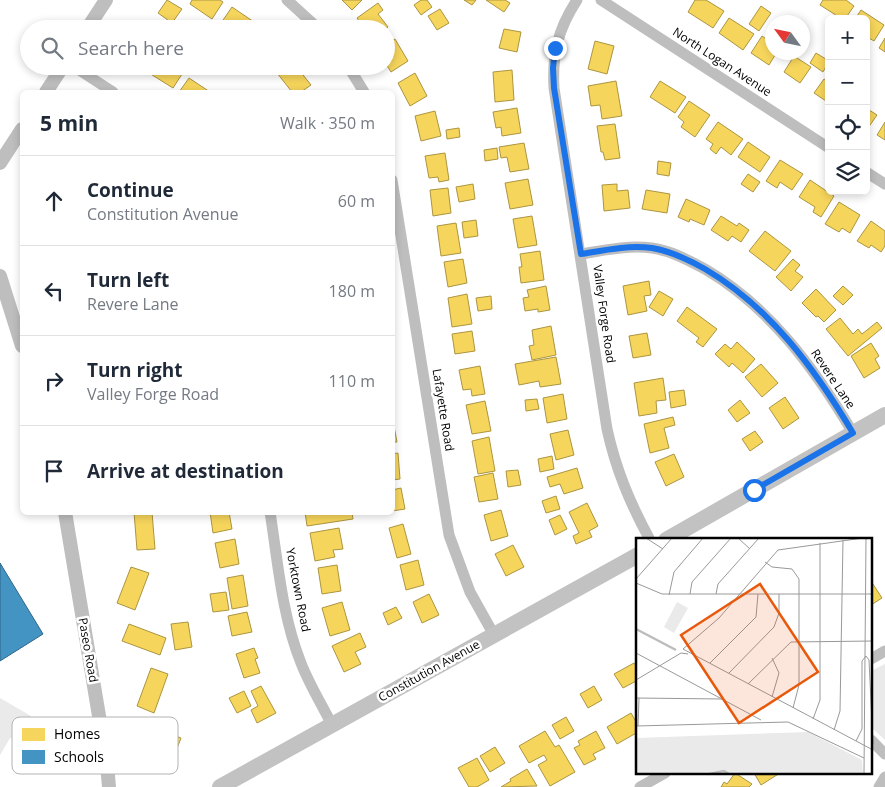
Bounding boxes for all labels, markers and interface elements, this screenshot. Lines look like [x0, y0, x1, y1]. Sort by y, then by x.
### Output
north arrow [765, 15, 810, 60]
map controls [825, 15, 870, 195]
button: + [825, 15, 870, 60]
search box [20, 20, 395, 75]
street label: North Logan Avenue [669, 23, 775, 100]
icon: search [38, 34, 66, 62]
text: Search here [78, 35, 184, 61]
route end [544, 37, 567, 60]
button: − [825, 60, 870, 105]
button: locate [825, 105, 870, 150]
text: 5 min [40, 109, 98, 137]
text: Walk · 350 m [280, 112, 375, 134]
button: layers [825, 150, 870, 195]
text: Continue [87, 177, 174, 203]
icon: ahead [40, 187, 68, 215]
text: 60 m [338, 190, 375, 212]
text: Constitution Avenue [87, 203, 238, 225]
street label: Valley Forge Road [589, 264, 620, 364]
text: Turn left [87, 267, 169, 293]
icon: left [40, 277, 68, 305]
text: 180 m [329, 280, 375, 302]
text: Revere Lane [87, 293, 179, 315]
street label: Revere Lane [807, 346, 860, 412]
text: Turn right [87, 357, 182, 383]
icon: right [40, 367, 68, 395]
street label: Lafayette Road [429, 367, 458, 452]
text: 110 m [329, 370, 375, 392]
text: Valley Forge Road [87, 383, 219, 405]
icon: arrive [40, 457, 68, 485]
text: Arrive at destination [87, 458, 284, 484]
route start [743, 479, 766, 502]
inset map [636, 538, 872, 774]
street label: Yorktown Road [282, 547, 315, 633]
street label: Paseo Road [74, 616, 103, 684]
street label: Constitution Avenue [375, 635, 483, 706]
legend [12, 717, 178, 774]
text: Homes [54, 724, 101, 743]
text: Schools [54, 747, 104, 766]

